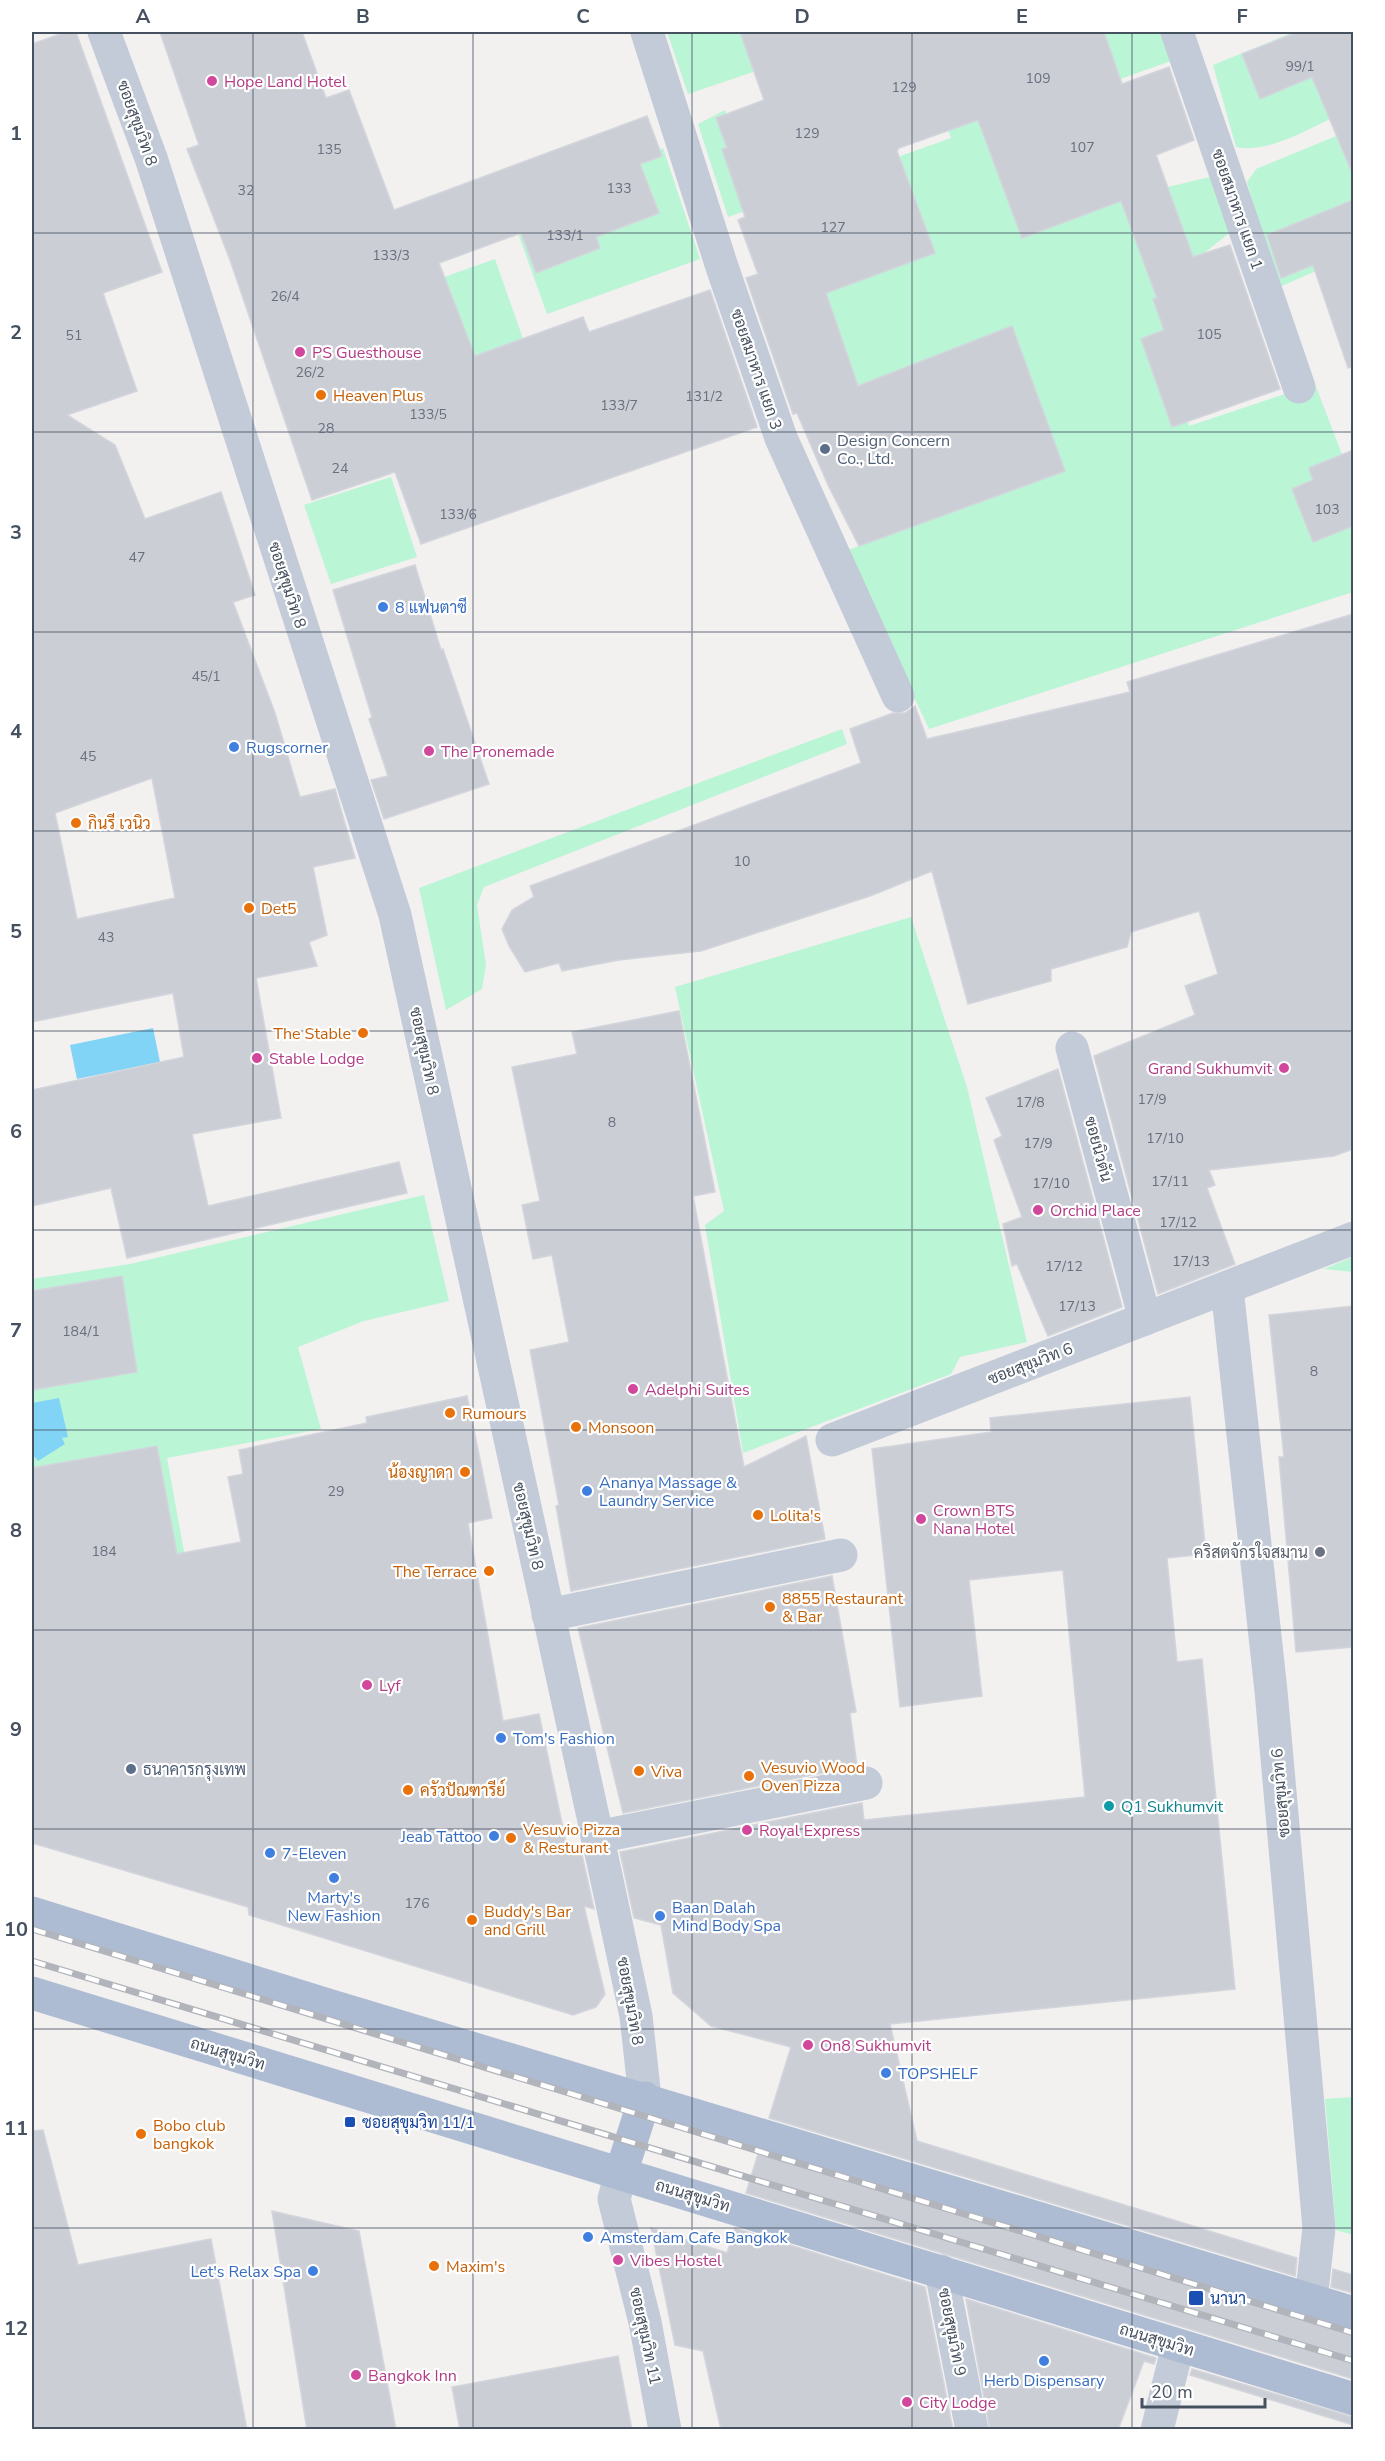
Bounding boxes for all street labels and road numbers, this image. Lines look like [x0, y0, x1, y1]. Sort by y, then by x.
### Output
street label: ซอยสุขุมวิท 8 [111, 78, 163, 169]
street label: ซอยสมาหาร แยก 1 [1206, 146, 1268, 273]
street label: ซอยสมาหาร แยก 3 [725, 306, 787, 433]
street label: ซอยสุขุมวิท 8 [263, 539, 311, 631]
street label: ซอยสุขุมวิท 8 [404, 1005, 444, 1097]
street label: ซอยนิวตัน [1079, 1114, 1117, 1184]
street label: ซอยสุขุมวิท 6 [985, 1338, 1076, 1390]
street label: ซอยสุขุมวิท 8 [507, 1480, 549, 1572]
street label: ซอยสุขุมวิท 6 [1266, 1747, 1296, 1838]
street label: ซอยสุขุมวิท 8 [611, 1955, 649, 2047]
street label: ถนนสุขุมวิท [188, 2032, 268, 2076]
street label: ถนนสุขุมวิท [653, 2174, 733, 2218]
street label: ซอยสุขุมวิท 11 [624, 2285, 666, 2387]
street label: ซอยสุขุมวิท 9 [933, 2286, 971, 2378]
street label: ถนนสุขุมวิท [1117, 2318, 1197, 2362]

